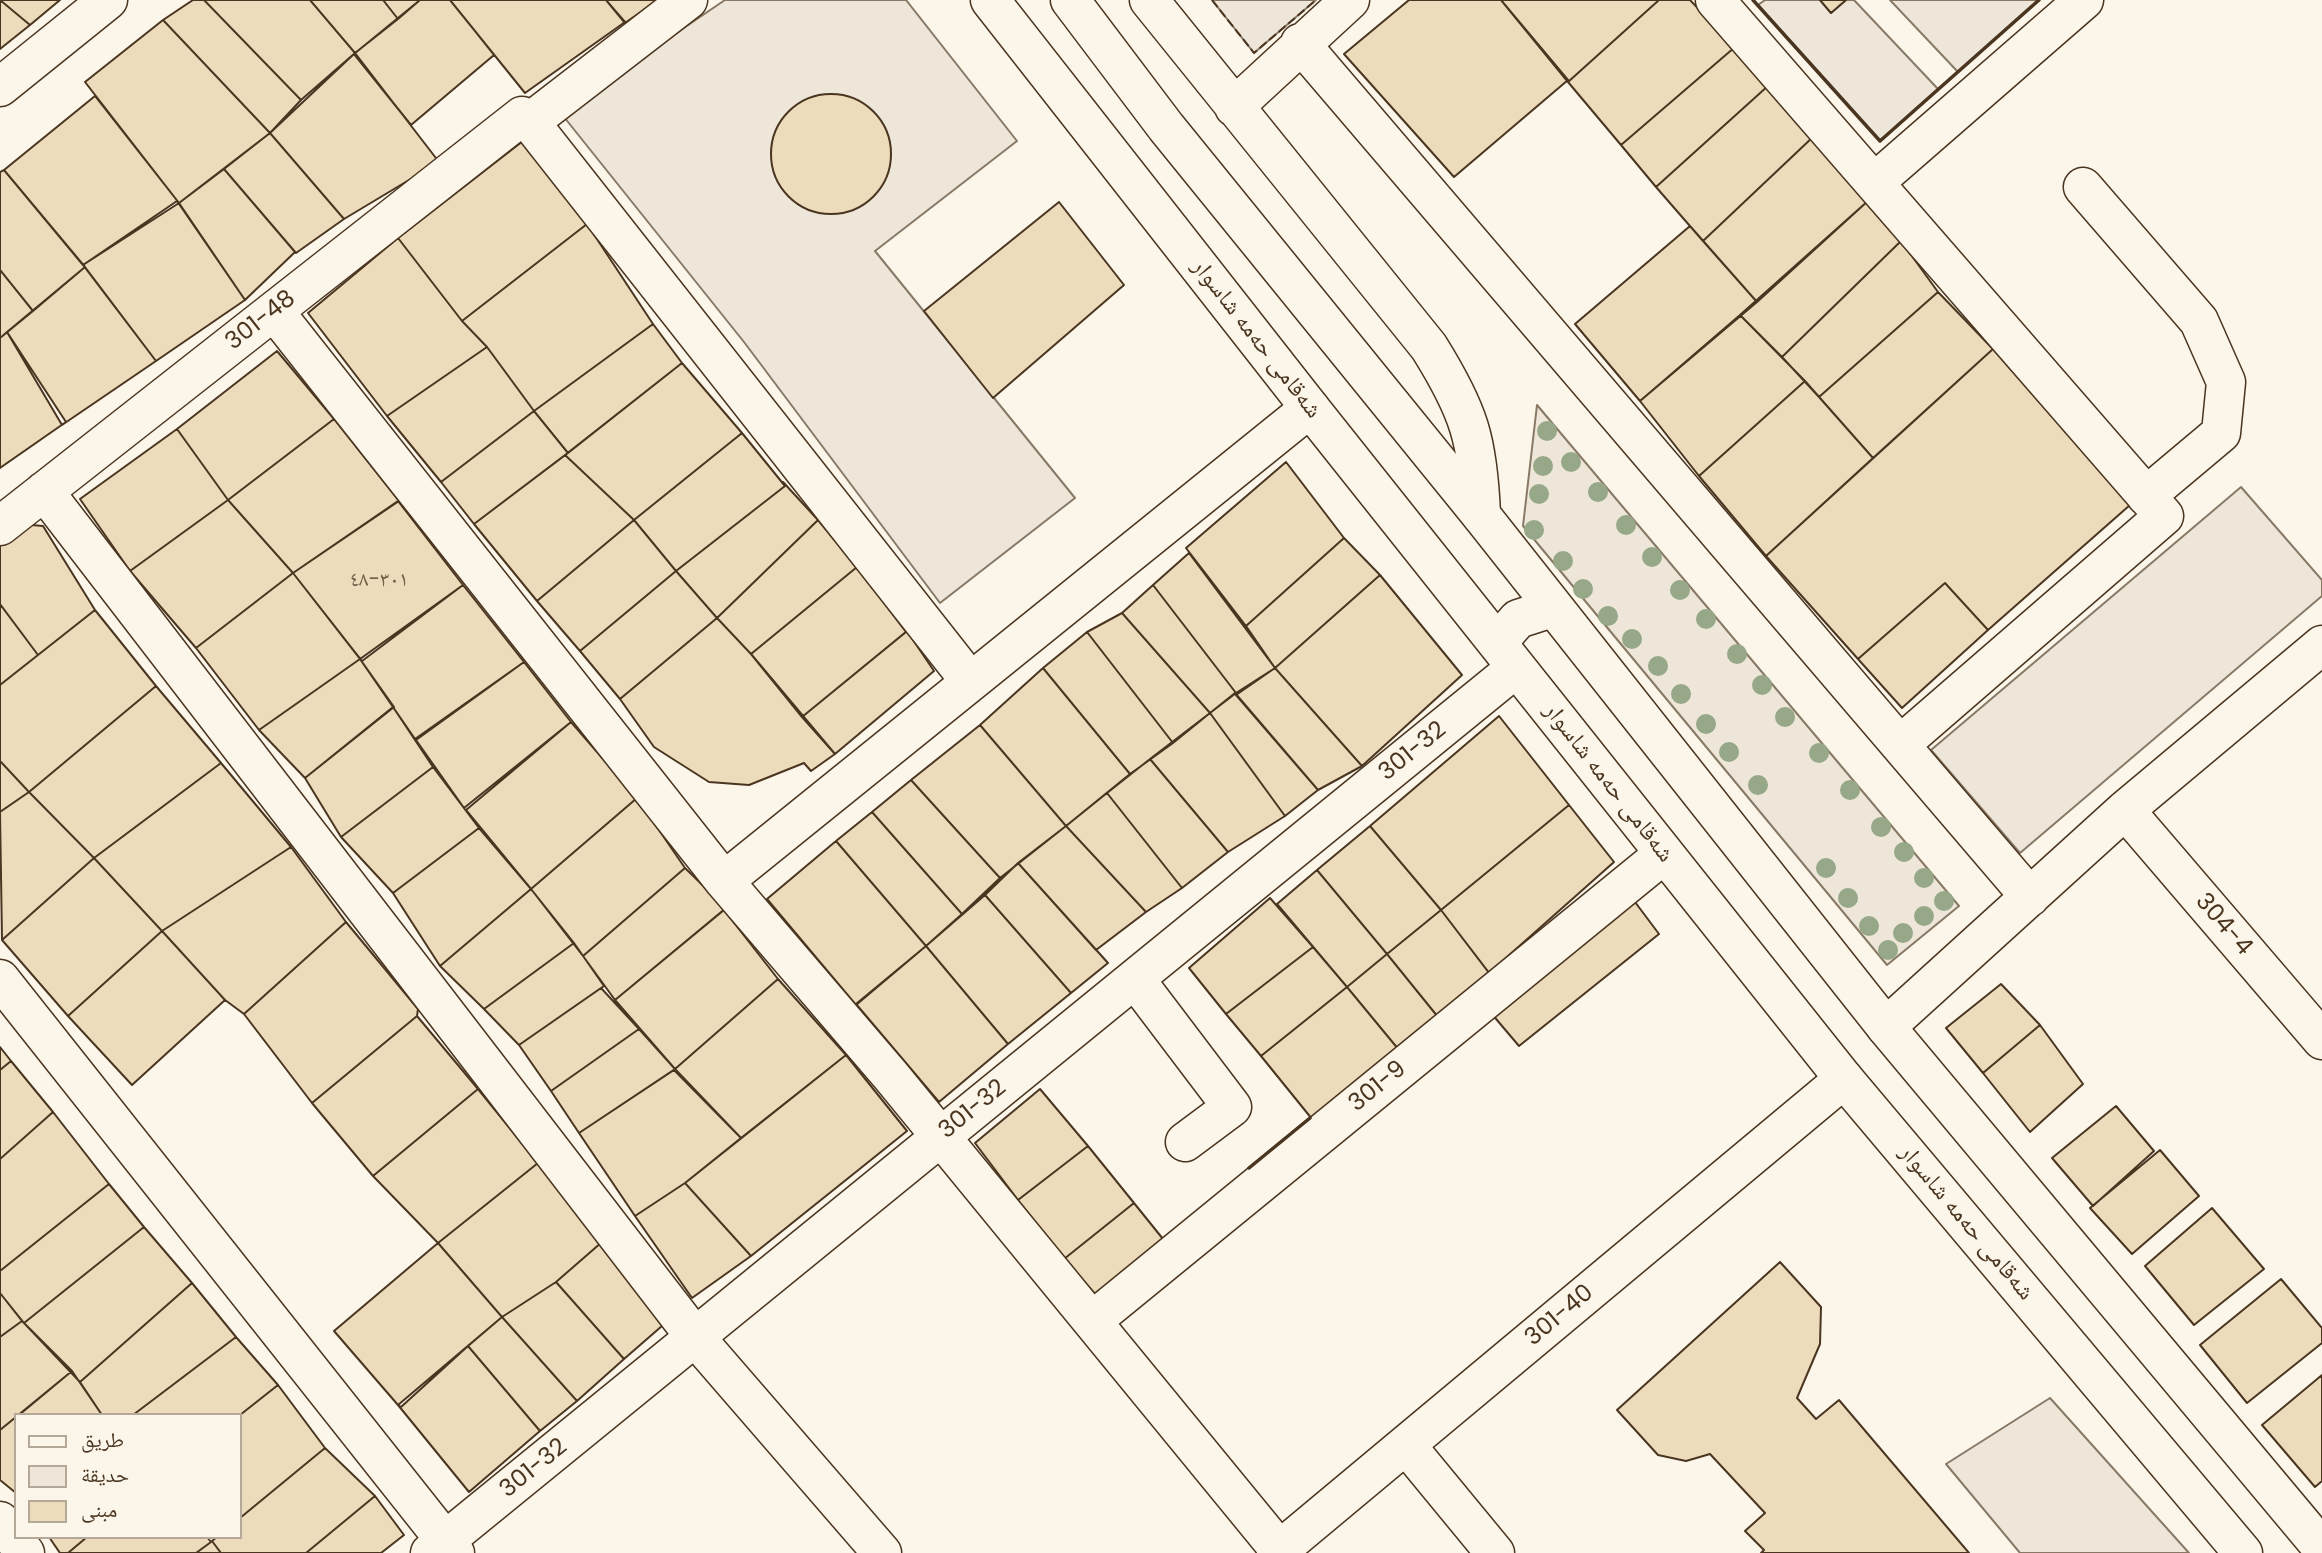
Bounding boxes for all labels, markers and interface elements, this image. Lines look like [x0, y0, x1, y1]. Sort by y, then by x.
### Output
street label: شەقامی حەمە شاسوار [1185, 253, 1327, 425]
street label: 301-48 [220, 285, 302, 357]
house number: ٣٠١-٤٨ [350, 568, 408, 594]
street label: شەقامی حەمە شاسوار [1537, 697, 1679, 869]
street label: 301-32 [1374, 716, 1452, 788]
street label: 304-4 [2188, 888, 2258, 962]
street label: 301-9 [1344, 1055, 1412, 1119]
street label: 301-32 [934, 1074, 1012, 1146]
street label: شەقامی حەمە شاسوار [1892, 1139, 2040, 1307]
street label: 301-40 [1520, 1279, 1600, 1353]
legend [14, 1413, 242, 1539]
text: طريق [81, 1425, 124, 1454]
street label: 301-32 [495, 1433, 573, 1505]
text: حديقة [81, 1460, 129, 1489]
text: مبنى [81, 1495, 117, 1524]

